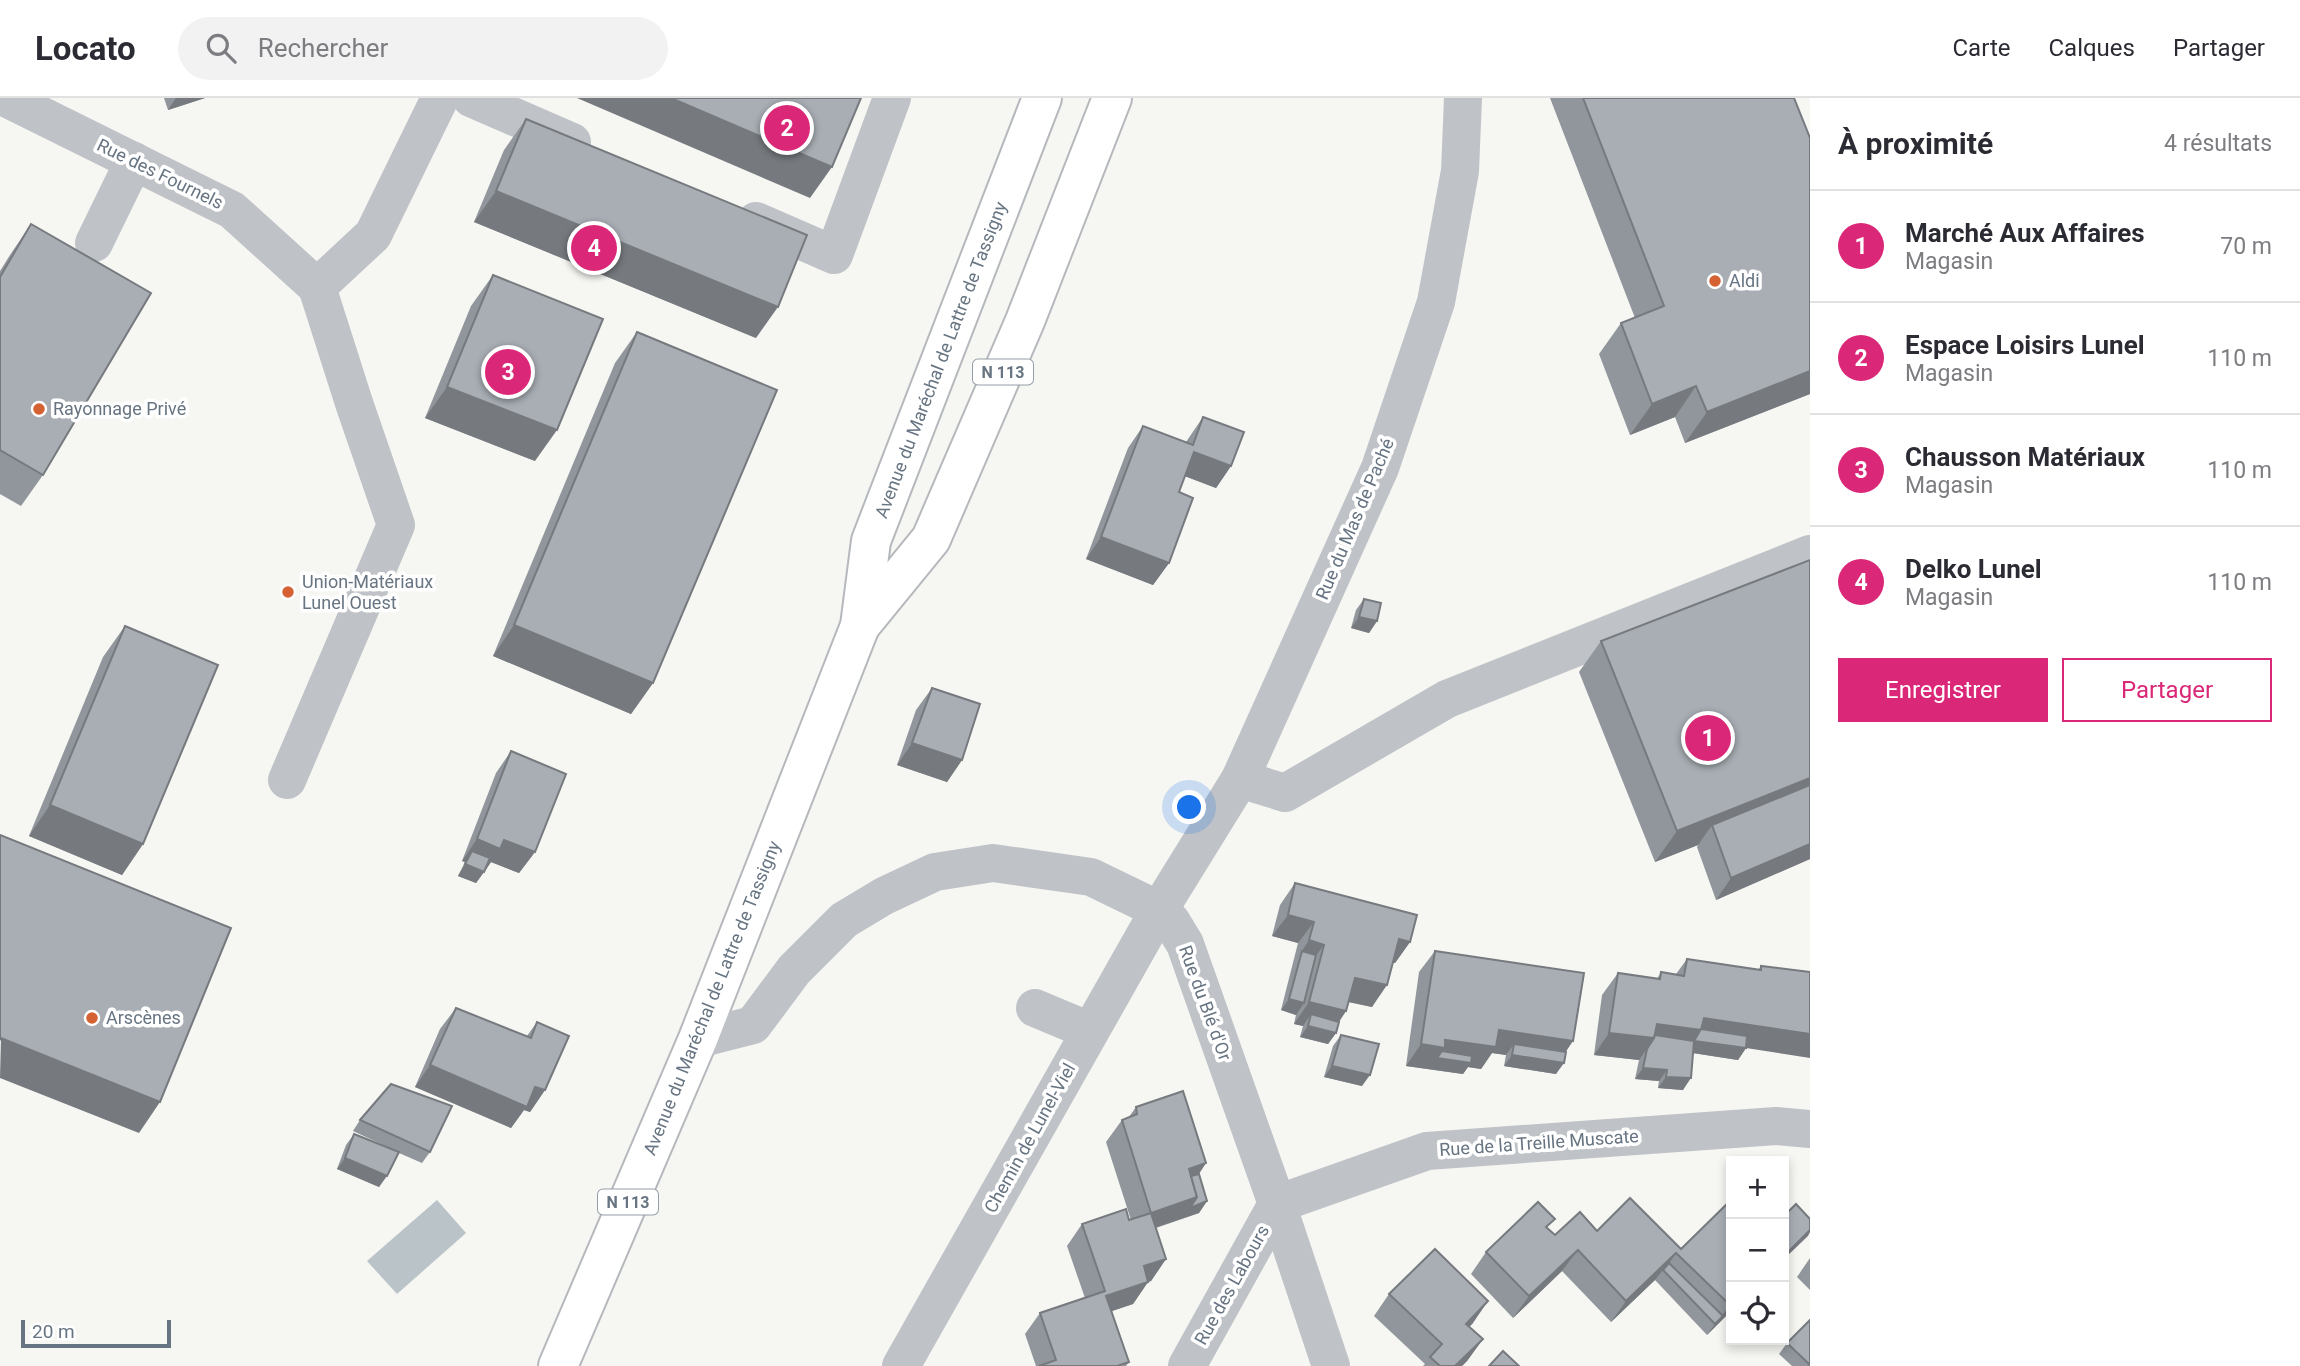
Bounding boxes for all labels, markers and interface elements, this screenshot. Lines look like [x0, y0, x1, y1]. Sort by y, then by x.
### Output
search box [178, 17, 668, 80]
text: Locato [35, 29, 136, 68]
icon: search [202, 29, 240, 67]
text: Rechercher [258, 33, 388, 63]
text: Carte [1952, 34, 2010, 62]
text: Calques [2048, 34, 2135, 62]
text: Partager [2173, 34, 2265, 62]
pin: 2 [764, 102, 810, 154]
text: À proximité [1838, 126, 1993, 161]
text: 4 résultats [2164, 130, 2272, 157]
street label: Rue des Fournels [94, 134, 227, 213]
street label: Avenue du Maréchal de Lattre de Tassigny [870, 198, 1011, 521]
text: Marché Aux Affaires [1905, 218, 2145, 248]
pin: 4 [571, 222, 617, 274]
text: 1 [1854, 233, 1868, 260]
text: 70 m [2220, 233, 2272, 260]
text: Magasin [1905, 248, 1993, 275]
place label: Aldi [1729, 270, 1760, 291]
marker: Aldi [1707, 273, 1723, 289]
text: Espace Loisirs Lunel [1905, 330, 2145, 360]
text: 2 [1854, 345, 1868, 372]
text: 110 m [2207, 345, 2272, 372]
pin: 3 [485, 346, 531, 398]
road number: N 113 [973, 360, 1033, 384]
text: Magasin [1905, 360, 1993, 387]
place label: Rayonnage Privé [53, 398, 186, 419]
marker: Rayonnage Privé [31, 401, 47, 417]
street label: Rue du Mas de Paché [1311, 435, 1398, 602]
text: Chausson Matériaux [1905, 442, 2145, 472]
text: 3 [1854, 457, 1868, 484]
text: 110 m [2207, 457, 2272, 484]
text: Magasin [1905, 472, 1993, 499]
text: Delko Lunel [1905, 554, 2042, 584]
text: 4 [1854, 569, 1868, 596]
text: 110 m [2207, 569, 2272, 596]
place label: Union-Matériaux Lunel Ouest [302, 571, 433, 613]
marker: Union-Matériaux Lunel Ouest [280, 584, 296, 600]
text: Magasin [1905, 584, 1993, 611]
button: Enregistrer [1838, 658, 2048, 722]
button: Partager [2062, 658, 2272, 722]
pin: 1 [1685, 712, 1731, 764]
your location [1172, 790, 1206, 824]
street label: Avenue du Maréchal de Lattre de Tassigny [639, 837, 785, 1158]
street label: Rue du Blé d'Or [1175, 942, 1236, 1063]
place label: Arscènes [106, 1007, 181, 1028]
marker: Arscènes [84, 1010, 100, 1026]
street label: Chemin de Lunel-Viel [980, 1059, 1079, 1216]
street label: Rue de la Treille Muscate [1439, 1125, 1639, 1160]
map controls [1726, 1156, 1789, 1345]
button: + [1726, 1156, 1789, 1219]
road number: N 113 [598, 1190, 658, 1214]
button: − [1726, 1219, 1789, 1282]
street label: Rue des Labours [1190, 1221, 1273, 1348]
button: locate [1726, 1282, 1789, 1345]
scale bar [21, 1317, 172, 1349]
text: 20 m [32, 1320, 75, 1343]

